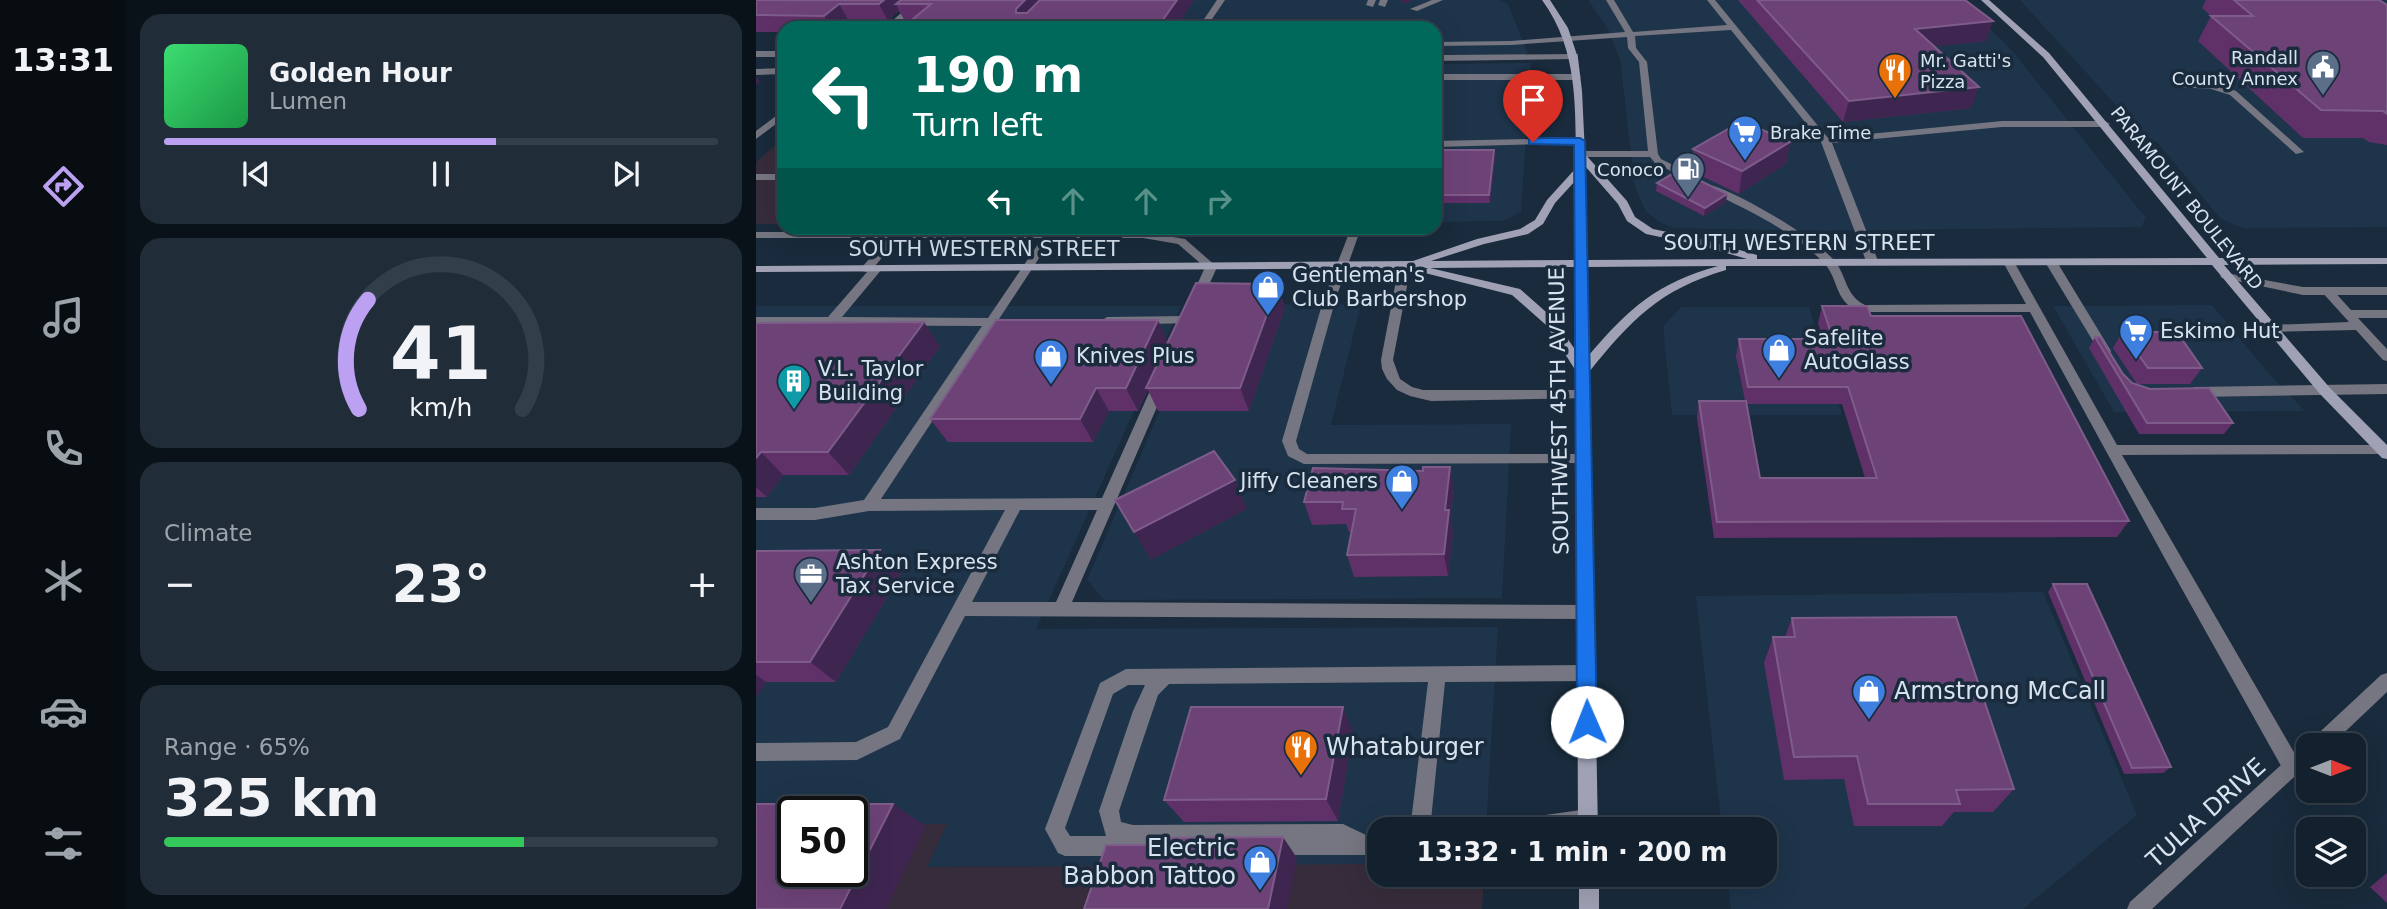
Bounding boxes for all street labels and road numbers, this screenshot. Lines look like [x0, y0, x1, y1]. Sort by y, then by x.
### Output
street label: PARAMOUNT BOULEVARD [2107, 102, 2267, 294]
street label: SOUTH WESTERN STREET [1663, 231, 1935, 255]
street label: SOUTH WESTERN STREET [848, 237, 1120, 261]
street label: SOUTHWEST 45TH AVENUE [1544, 267, 1574, 555]
street label: TULIA DRIVE [2140, 752, 2271, 874]

